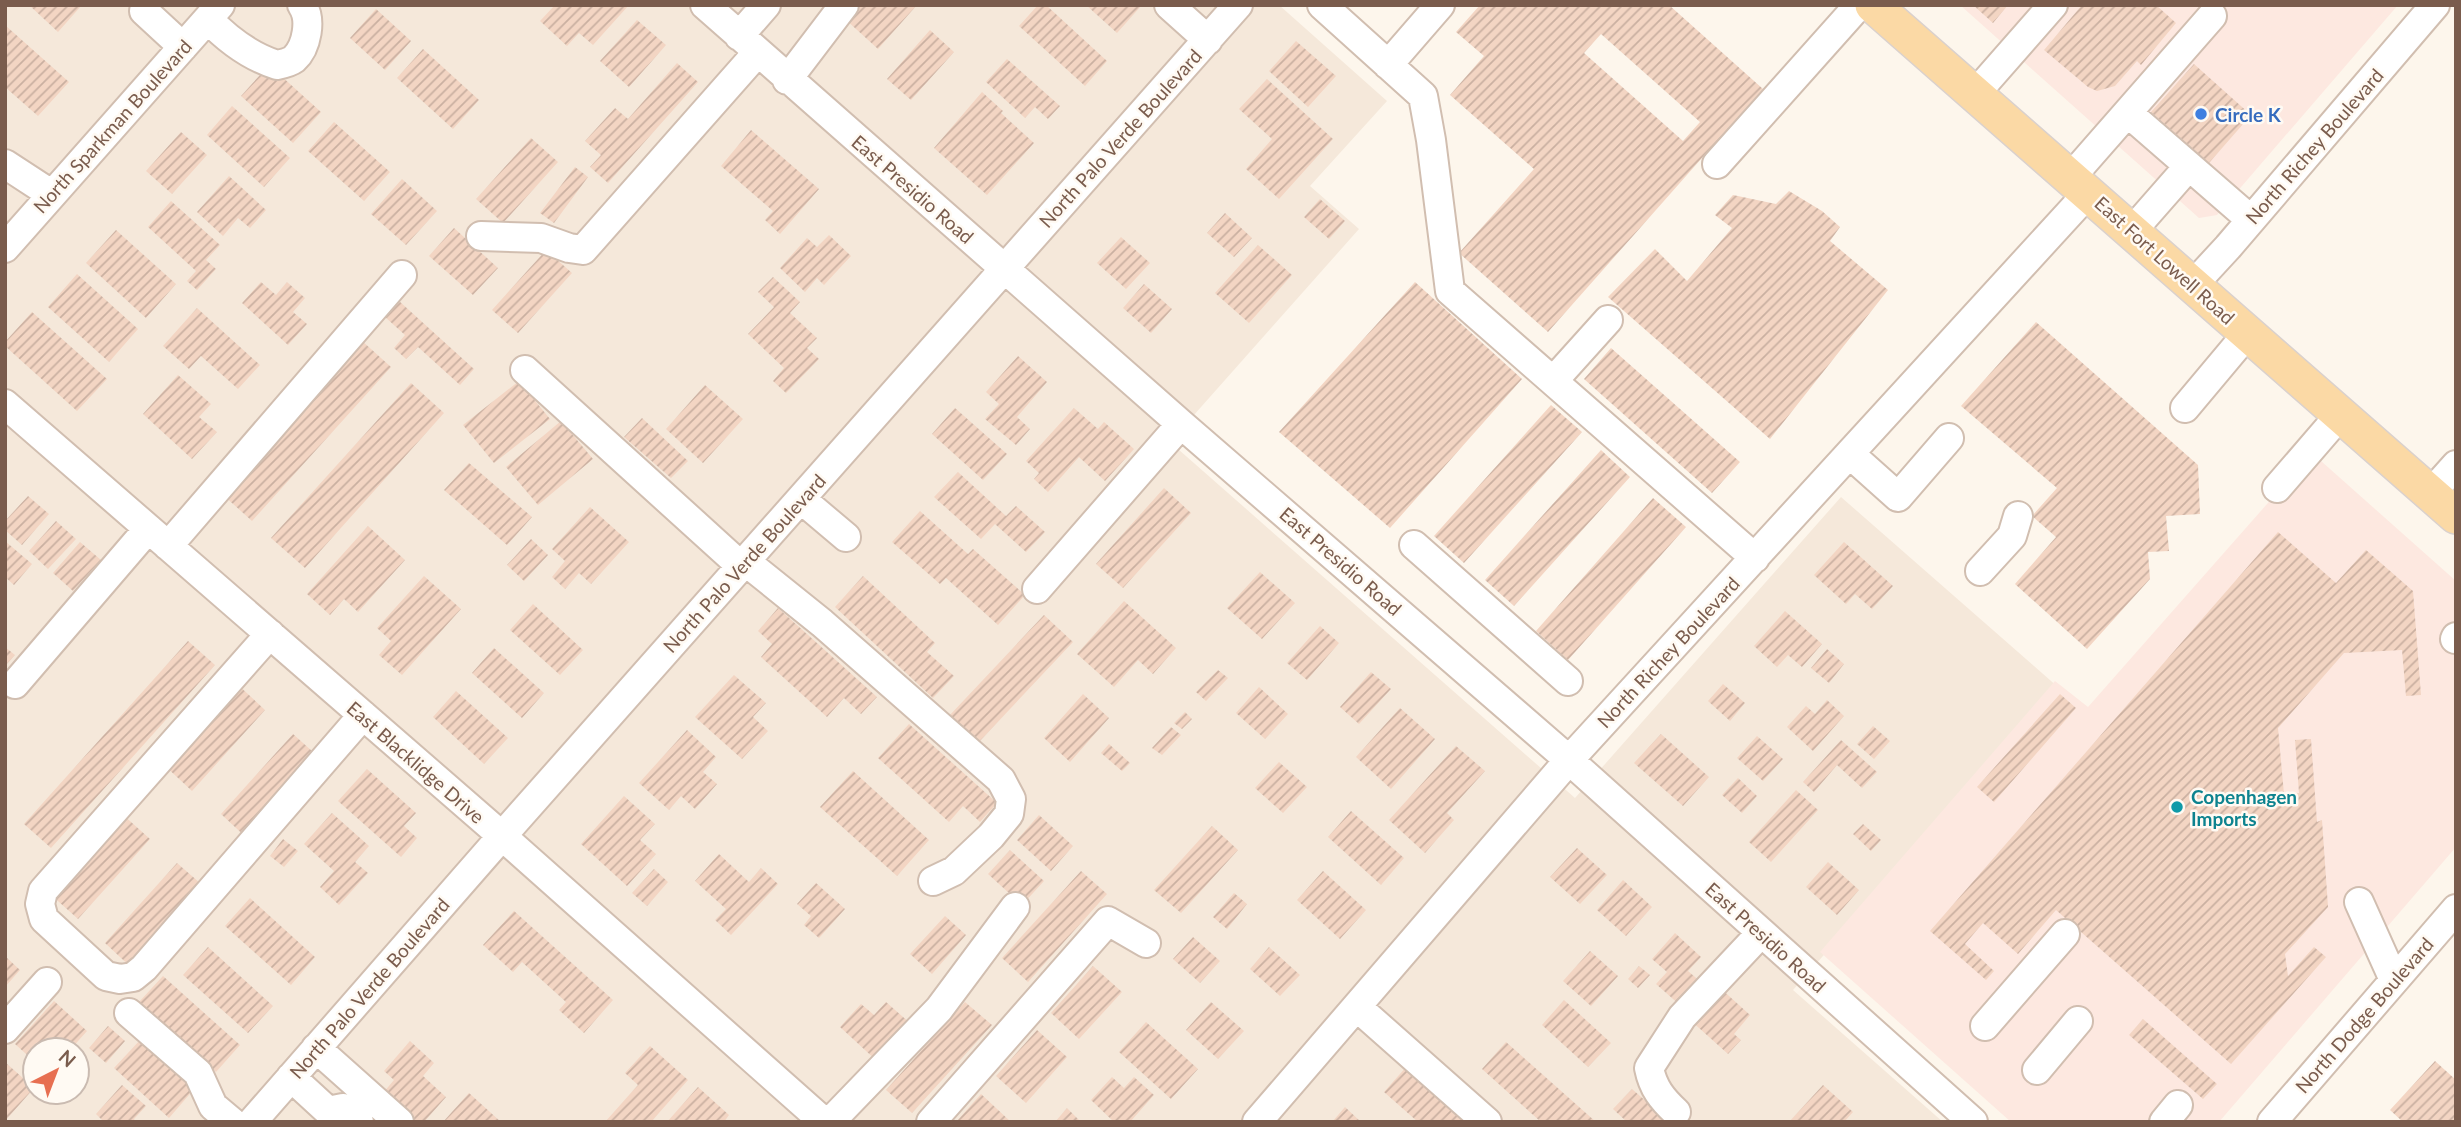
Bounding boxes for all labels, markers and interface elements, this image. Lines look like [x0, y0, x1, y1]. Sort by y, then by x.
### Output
street label: North Sparkman Boulevard [28, 35, 196, 217]
street label: North Palo Verde Boulevard [1034, 44, 1206, 232]
street label: North Richey Boulevard [2240, 64, 2388, 228]
place label: Circle K [2215, 103, 2282, 126]
marker: Circle K [2193, 106, 2209, 122]
street label: East Presidio Road [847, 130, 979, 248]
street label: East Fort Lowell Road [2090, 191, 2240, 329]
street label: North Palo Verde Boulevard [658, 469, 830, 657]
street label: East Presidio Road [1275, 502, 1407, 620]
street label: North Richey Boulevard [1592, 572, 1744, 732]
street label: East Blacklidge Drive [343, 696, 489, 828]
place label: Copenhagen Imports [2191, 785, 2297, 830]
marker: Copenhagen Imports [2169, 799, 2185, 815]
street label: East Presidio Road [1701, 877, 1831, 997]
street label: North Palo Verde Boulevard [284, 893, 454, 1083]
street label: North Dodge Boulevard [2290, 933, 2438, 1097]
north arrow [21, 1036, 91, 1106]
text: N [55, 1045, 81, 1071]

